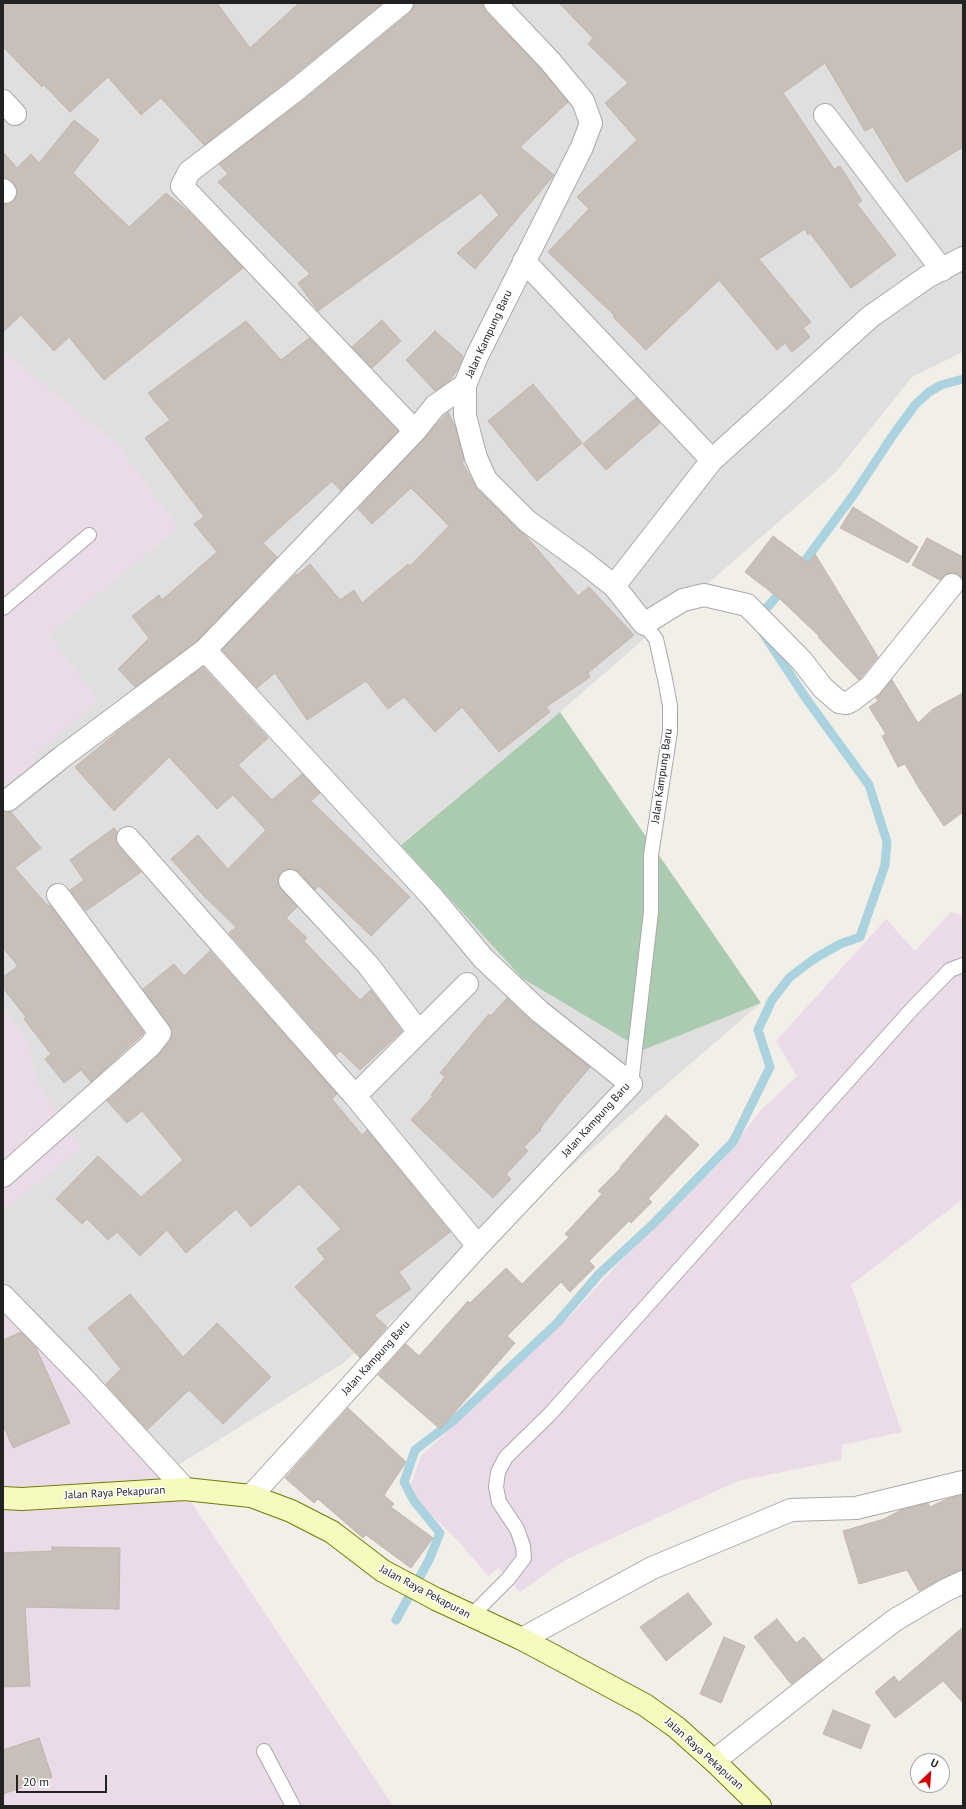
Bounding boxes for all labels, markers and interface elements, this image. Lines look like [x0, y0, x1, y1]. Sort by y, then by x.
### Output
street label: Jalan Kampung Baru [463, 288, 515, 380]
street label: Jalan Kampung Baru [649, 728, 675, 824]
street label: Jalan Kampung Baru [559, 1080, 633, 1160]
street label: Jalan Kampung Baru [339, 1318, 413, 1398]
street label: Jalan Raya Pekapuran [64, 1484, 166, 1502]
street label: Jalan Raya Pekapuran [377, 1562, 473, 1622]
street label: Jalan Raya Pekapuran [662, 1715, 746, 1793]
north arrow [910, 1753, 950, 1793]
text: U [929, 1755, 941, 1771]
scale bar [18, 1767, 109, 1793]
text: 20 m [23, 1774, 49, 1789]

